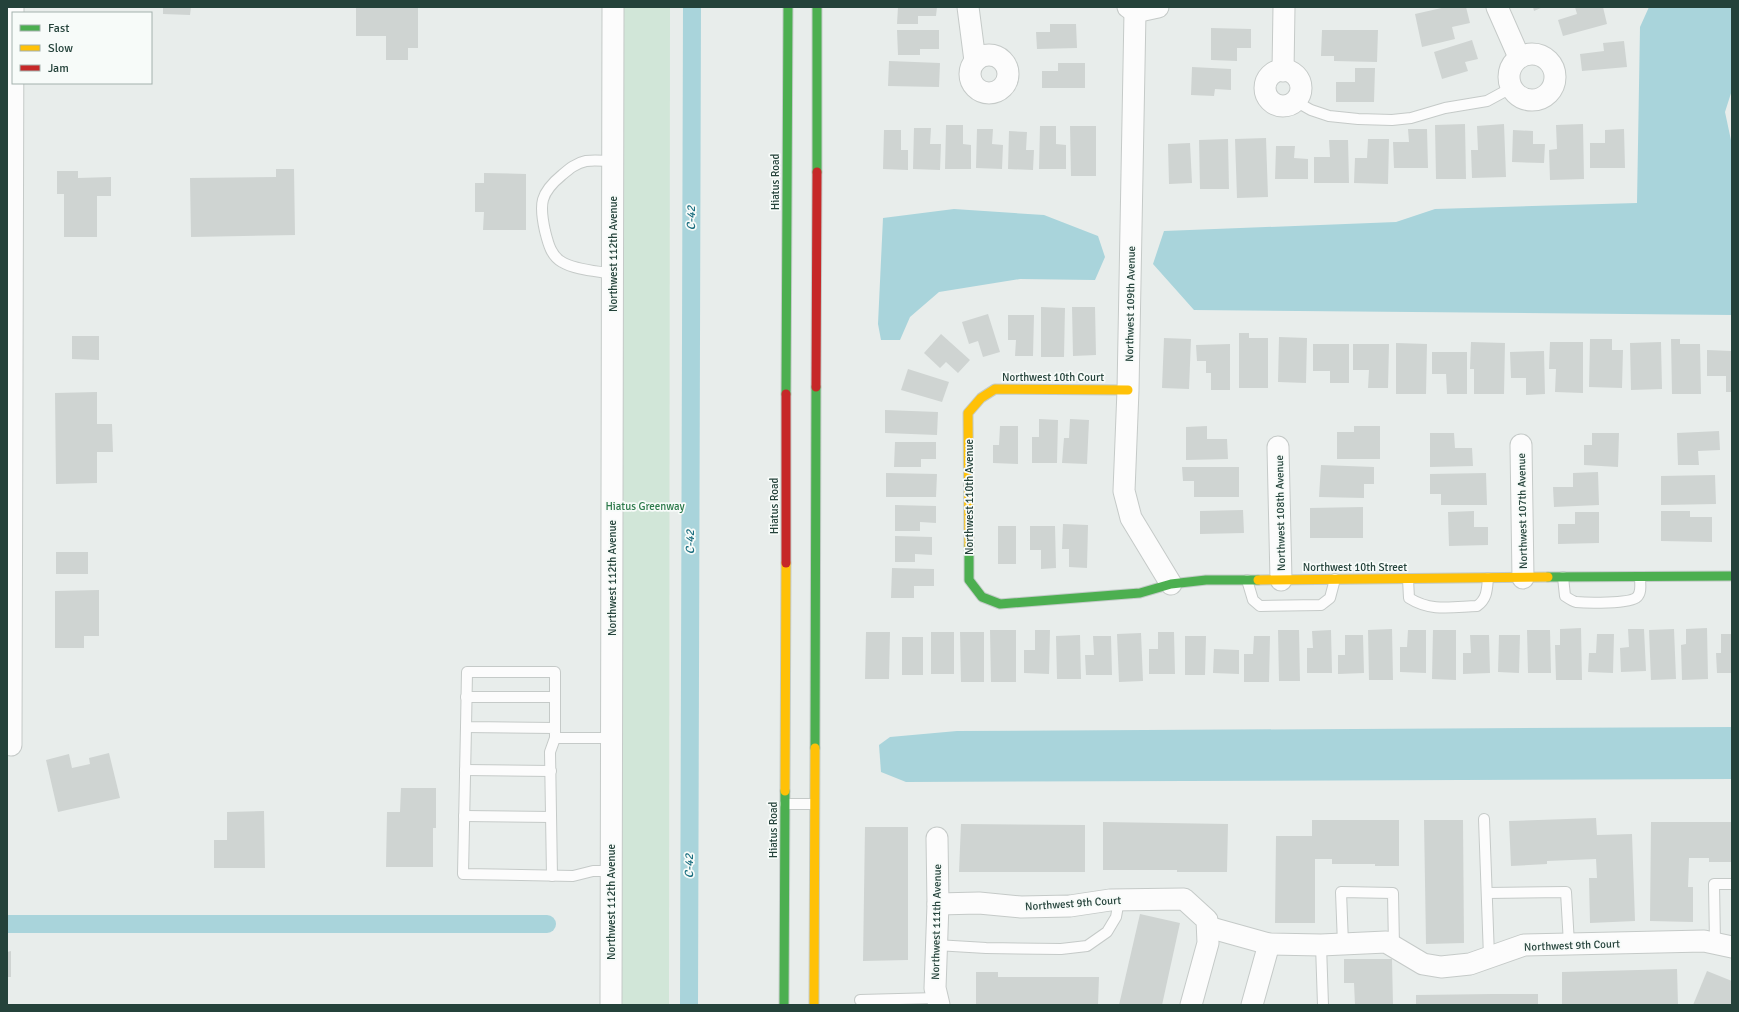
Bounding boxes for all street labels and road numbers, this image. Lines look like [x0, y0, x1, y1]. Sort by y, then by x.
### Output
street label: Hiatus Road [769, 154, 782, 210]
street label: Northwest 112th Avenue [607, 196, 620, 312]
street label: Northwest 109th Avenue [1123, 246, 1138, 362]
street label: Northwest 10th Court [1002, 371, 1104, 384]
street label: Northwest 110th Avenue [963, 439, 976, 555]
street label: Northwest 107th Avenue [1515, 453, 1530, 569]
street label: Northwest 108th Avenue [1273, 455, 1288, 571]
street label: Hiatus Road [768, 478, 781, 534]
street label: Northwest 112th Avenue [606, 520, 619, 636]
street label: Northwest 10th Street [1303, 561, 1407, 574]
street label: Hiatus Road [767, 802, 780, 858]
street label: Northwest 112th Avenue [605, 844, 618, 960]
street label: Northwest 111th Avenue [929, 864, 944, 980]
street label: Northwest 9th Court [1025, 894, 1122, 913]
street label: Northwest 9th Court [1524, 937, 1620, 954]

